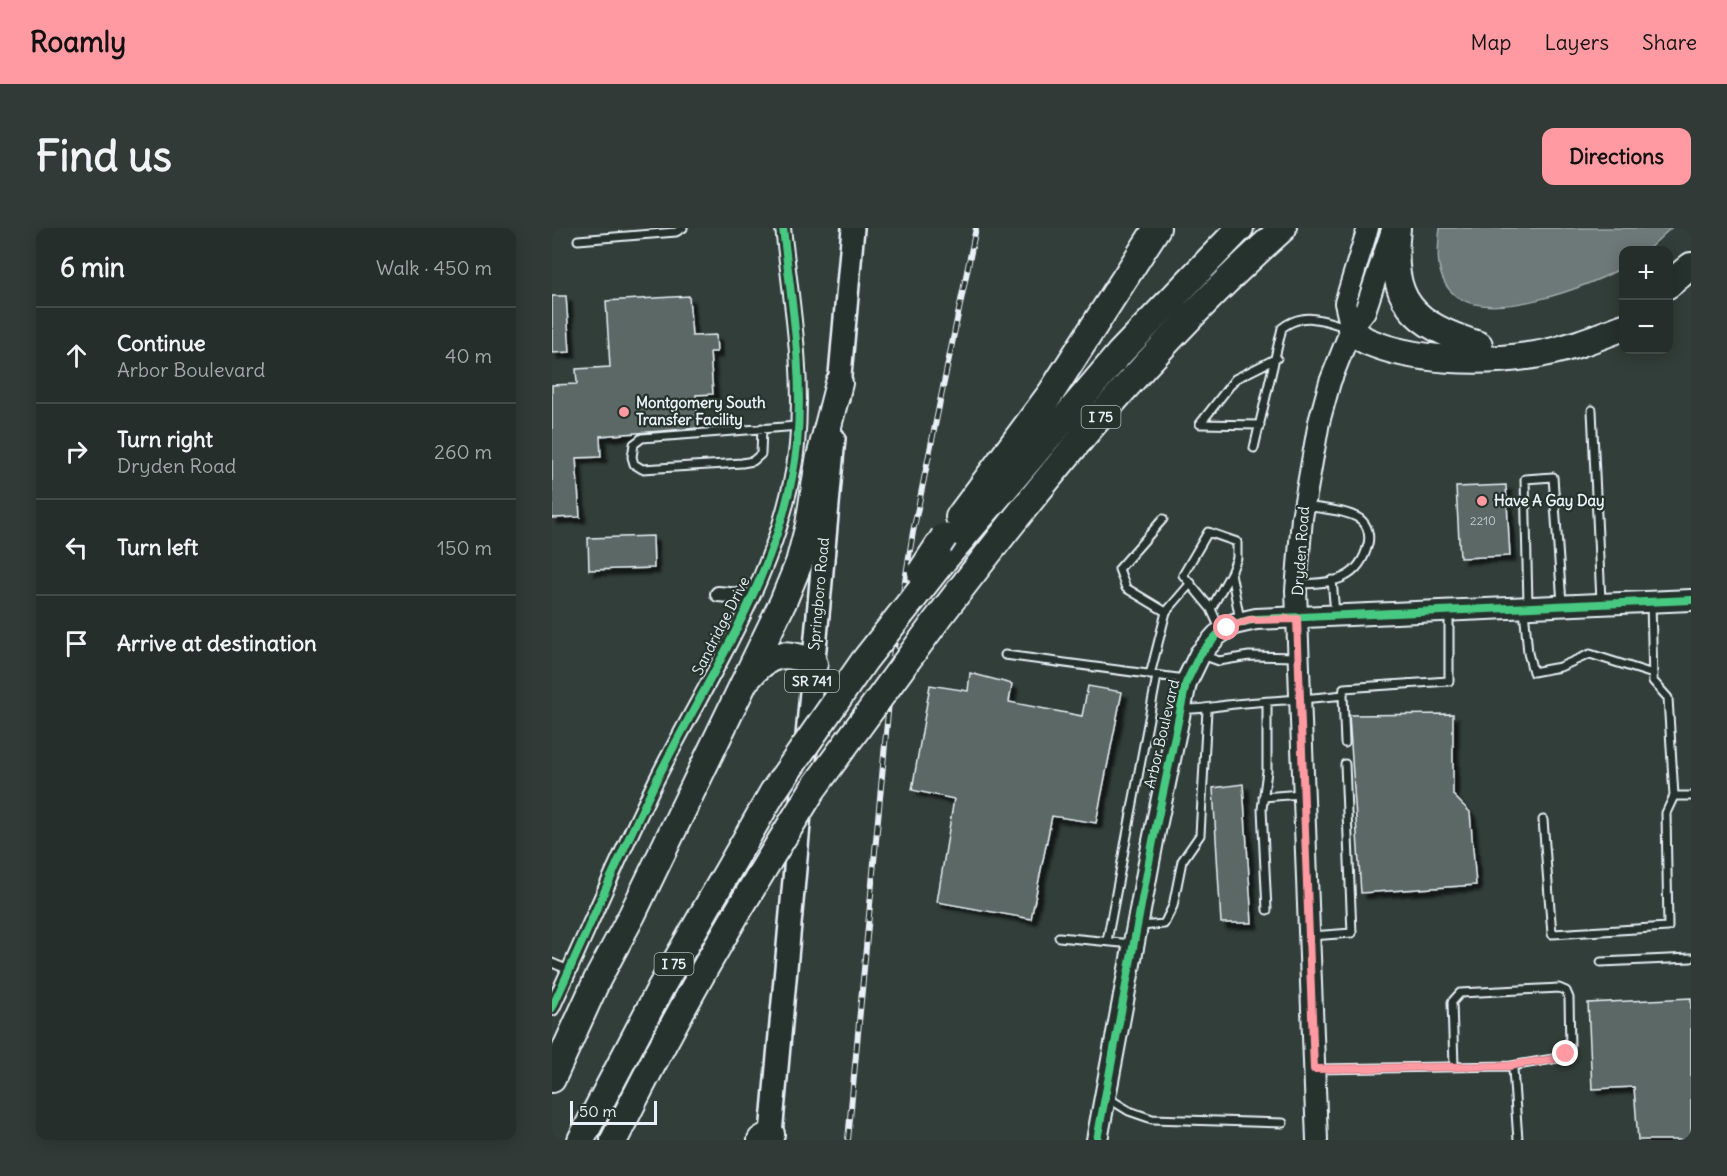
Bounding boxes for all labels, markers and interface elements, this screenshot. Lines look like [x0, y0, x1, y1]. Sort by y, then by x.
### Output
text: Roamly [30, 24, 126, 60]
text: Map [1471, 29, 1511, 56]
text: Layers [1544, 29, 1609, 56]
text: Share [1642, 29, 1697, 56]
button: Directions [1542, 128, 1691, 185]
text: Find us [36, 130, 172, 182]
map controls [1619, 246, 1673, 354]
button: + [1619, 246, 1673, 300]
text: 6 min [60, 251, 125, 284]
text: Walk · 450 m [376, 255, 492, 280]
button: − [1619, 300, 1673, 354]
text: Continue [117, 329, 206, 357]
icon: ahead [60, 339, 93, 372]
text: 40 m [445, 343, 492, 368]
text: Arbor Boulevard [117, 357, 265, 382]
place label: Montgomery South Transfer Facility [636, 393, 766, 430]
marker: Montgomery South Transfer Facility [617, 405, 631, 419]
road number: I 75 [1082, 406, 1120, 428]
text: Turn right [117, 425, 213, 453]
icon: right [60, 435, 93, 468]
text: 260 m [434, 439, 492, 464]
text: Dryden Road [117, 453, 236, 478]
place label: Have A Gay Day [1494, 491, 1605, 511]
marker: Have A Gay Day [1475, 494, 1489, 508]
street label: Dryden Road [1288, 505, 1313, 596]
house number: 2210 [1470, 513, 1496, 528]
icon: left [60, 531, 93, 564]
text: Turn left [117, 533, 198, 561]
text: 150 m [437, 535, 492, 560]
street label: Springboro Road [804, 537, 833, 651]
street label: Sandridge Drive [688, 573, 754, 678]
route start [1213, 614, 1239, 640]
icon: arrive [60, 627, 93, 660]
text: Arrive at destination [117, 629, 317, 657]
road number: SR 741 [785, 670, 839, 692]
street label: Arbor Boulevard [1140, 677, 1183, 790]
road number: I 75 [654, 953, 694, 975]
route end [1552, 1040, 1578, 1066]
scale bar [570, 1098, 657, 1126]
text: 50 m [579, 1101, 617, 1121]

